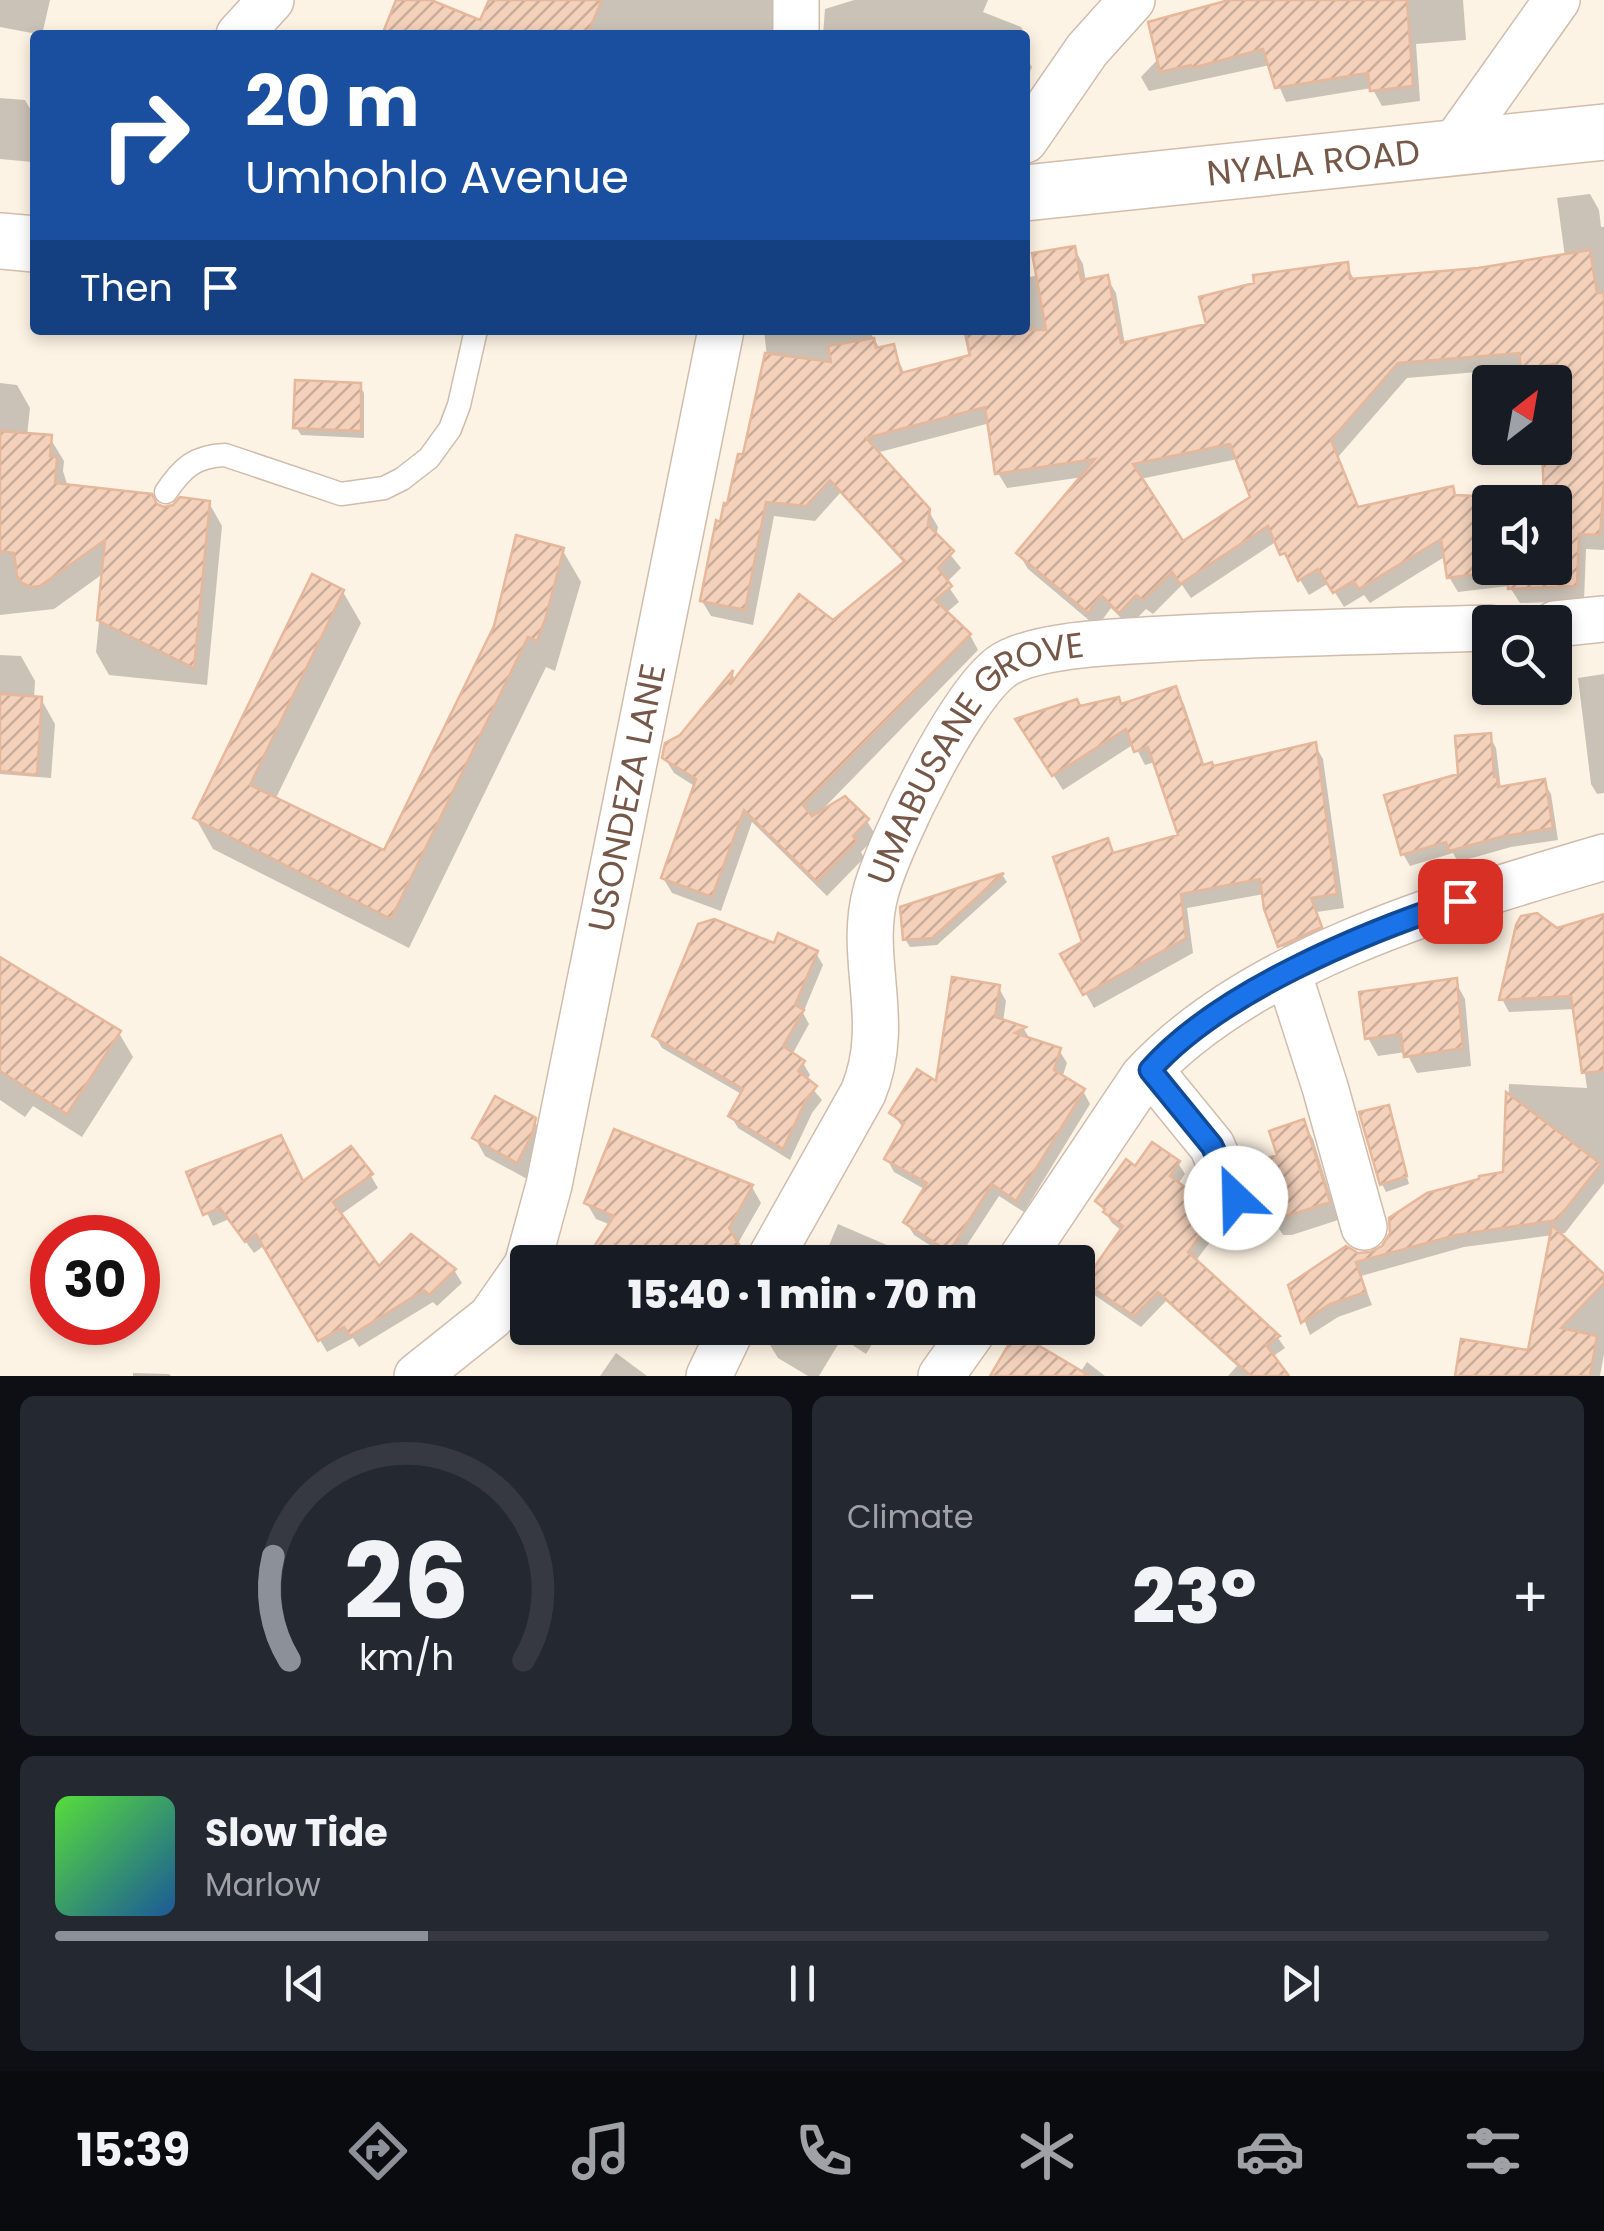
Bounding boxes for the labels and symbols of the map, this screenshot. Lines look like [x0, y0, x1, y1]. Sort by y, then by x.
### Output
street label: NYALA ROAD [1204, 127, 1422, 198]
north arrow [1472, 365, 1572, 465]
street label: UMABUSANE GROVE [855, 620, 1087, 891]
street label: USONDEZA LANE [576, 659, 677, 936]
pin [1418, 859, 1503, 944]
position arrow [1184, 1146, 1288, 1250]
speed limit sign: 30 [30, 1215, 160, 1345]

